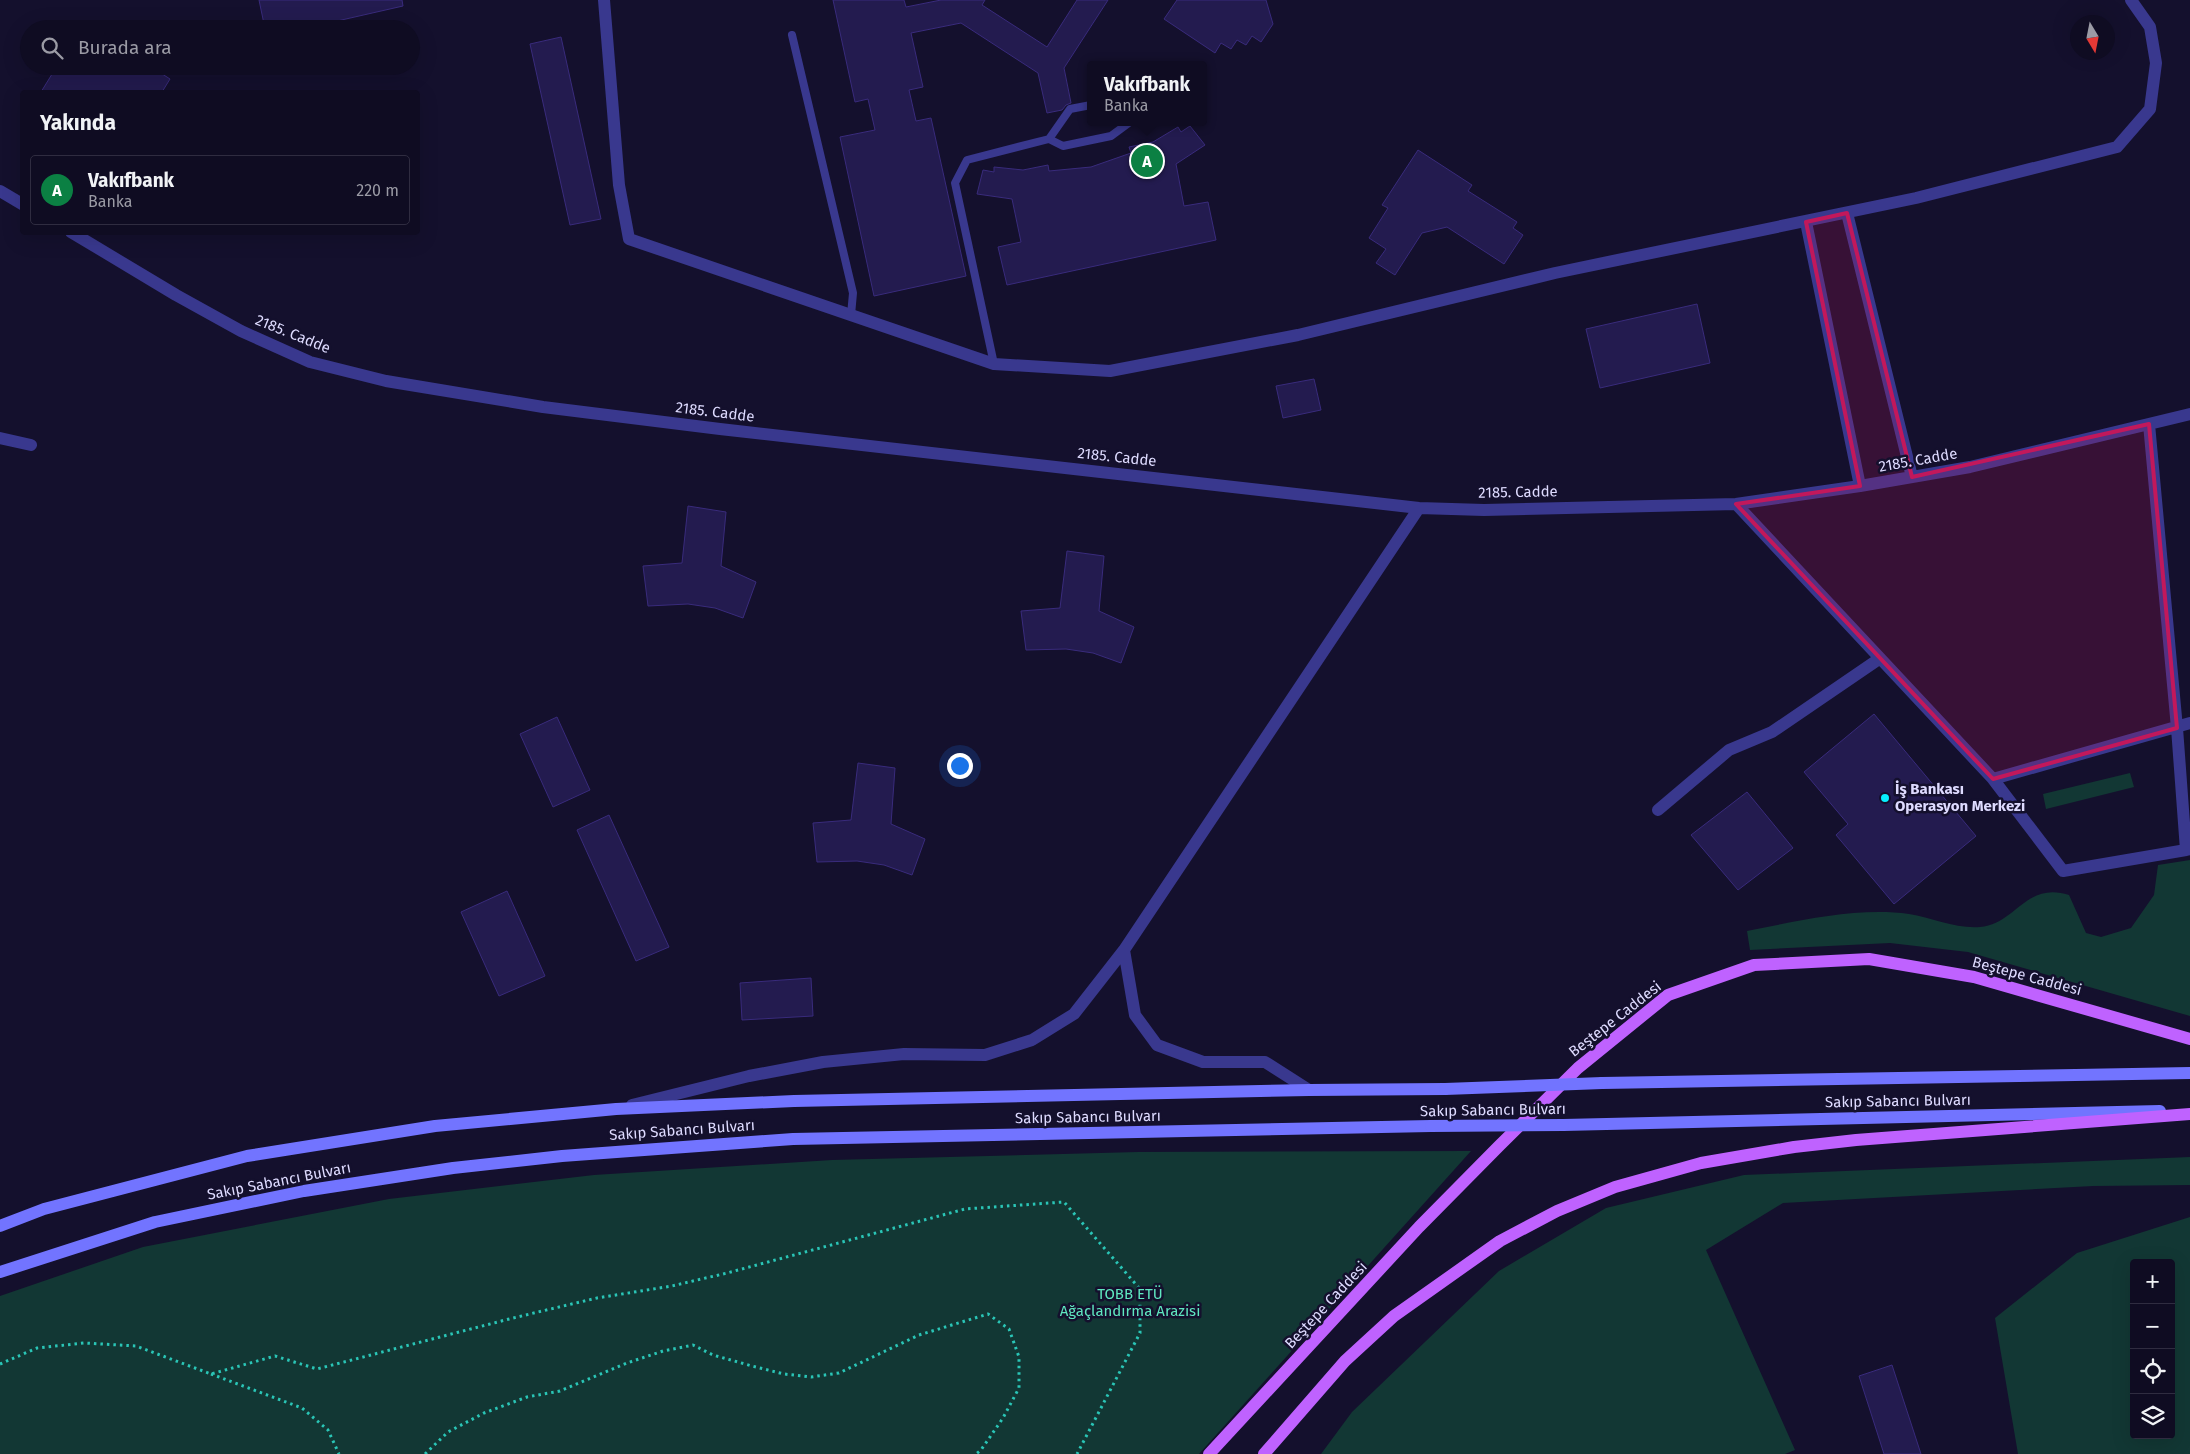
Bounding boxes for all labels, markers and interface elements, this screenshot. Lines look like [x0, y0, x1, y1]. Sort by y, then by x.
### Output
north arrow [2070, 15, 2115, 60]
search box [20, 20, 420, 75]
icon: search [38, 34, 66, 62]
text: Burada ara [78, 36, 172, 59]
popup [1087, 61, 1207, 126]
text: Vakıfbank [1104, 73, 1190, 96]
text: Banka [1104, 96, 1148, 115]
text: Yakında [40, 110, 116, 136]
pin: A [1131, 142, 1163, 180]
text: Vakıfbank [88, 169, 174, 192]
text: A [52, 181, 62, 200]
text: 220 m [356, 181, 399, 200]
text: Banka [88, 192, 132, 211]
street label: 2185. Cadde [253, 311, 333, 357]
street label: 2185. Cadde [674, 398, 756, 426]
street label: 2185. Cadde [1077, 444, 1157, 470]
street label: 2185. Cadde [1877, 444, 1959, 476]
street label: 2185. Cadde [1478, 482, 1558, 502]
your location [947, 753, 973, 779]
place label: İş Bankası Operasyon Merkezi [1895, 780, 2025, 815]
marker: İş Bankası Operasyon Merkezi [1879, 792, 1891, 804]
street label: Beştepe Caddesi [1970, 953, 2084, 999]
street label: Beştepe Caddesi [1565, 977, 1665, 1061]
street label: Sakıp Sabancı Bulvarı [1825, 1091, 1971, 1111]
street label: Sakıp Sabancı Bulvarı [1420, 1100, 1566, 1120]
street label: Sakıp Sabancı Bulvarı [1015, 1107, 1161, 1127]
street label: Sakıp Sabancı Bulvarı [609, 1116, 755, 1144]
street label: Sakıp Sabancı Bulvarı [206, 1158, 352, 1204]
street label: Beştepe Caddesi [1281, 1258, 1371, 1352]
map controls [2130, 1259, 2175, 1439]
button: + [2130, 1259, 2175, 1304]
park label: TOBB ETÜ Ağaçlandırma Arazisi [1060, 1285, 1200, 1320]
button: − [2130, 1304, 2175, 1349]
button: locate [2130, 1349, 2175, 1394]
button: layers [2130, 1394, 2175, 1439]

